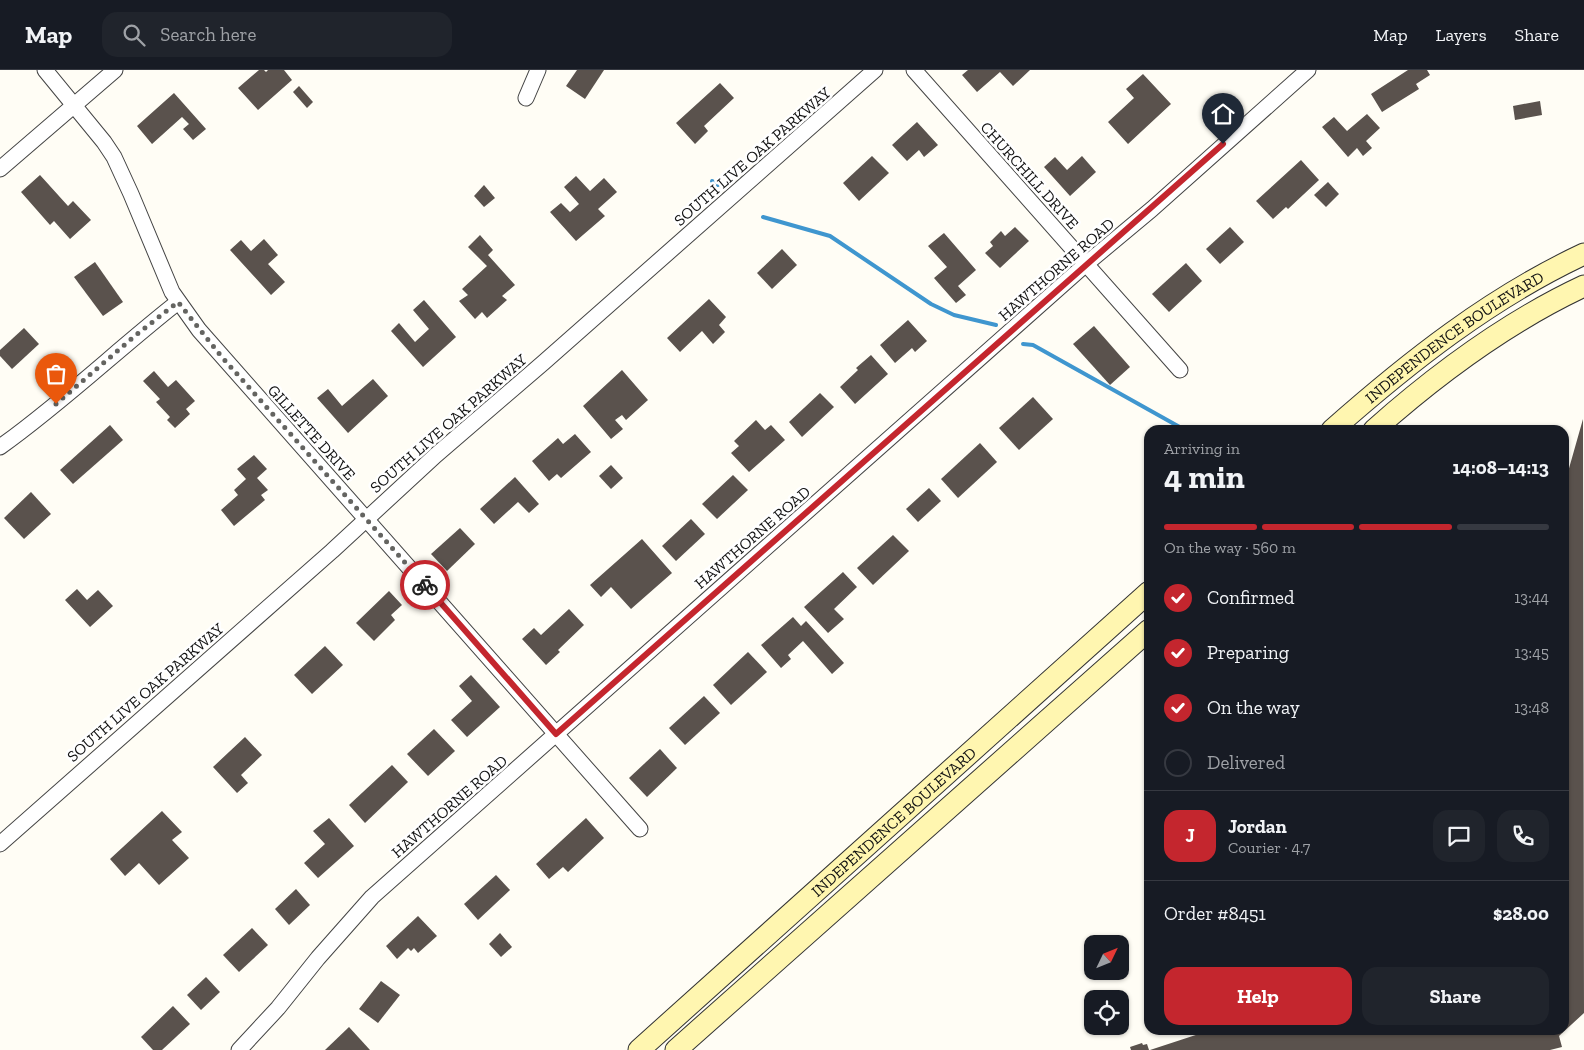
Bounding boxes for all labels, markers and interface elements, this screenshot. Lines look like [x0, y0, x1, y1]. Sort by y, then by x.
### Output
search box [102, 12, 452, 57]
text: Map [25, 20, 72, 49]
icon: search [120, 21, 148, 49]
text: Search here [160, 23, 257, 46]
text: Map [1373, 24, 1408, 46]
text: Layers [1436, 24, 1487, 46]
text: Share [1515, 24, 1559, 46]
street label: SOUTH LIVE OAK PARKWAY [670, 83, 835, 230]
pin [1202, 93, 1244, 144]
icon: home [1209, 100, 1237, 128]
street label: CHURCHILL DRIVE [976, 118, 1083, 233]
street label: HAWTHORNE ROAD [995, 214, 1118, 325]
street label: INDEPENDENCE BOULEVARD [1361, 267, 1547, 407]
street label: SOUTH LIVE OAK PARKWAY [366, 350, 531, 497]
pin [35, 353, 77, 404]
icon: bag [42, 360, 70, 388]
street label: GILLETTE DRIVE [264, 381, 359, 484]
text: Arriving in [1164, 439, 1240, 458]
text: 14:08–14:13 [1453, 456, 1549, 479]
text: 4 min [1164, 458, 1245, 496]
street label: HAWTHORNE ROAD [691, 482, 814, 593]
text: On the way · 560 m [1164, 538, 1296, 557]
courier [400, 560, 450, 610]
icon: bike [411, 571, 439, 599]
icon: check [1164, 584, 1192, 612]
text: Confirmed [1207, 586, 1294, 609]
text: 13:44 [1514, 588, 1549, 607]
street label: SOUTH LIVE OAK PARKWAY [63, 619, 228, 766]
icon: check [1164, 639, 1192, 667]
text: Preparing [1207, 641, 1289, 664]
text: 13:45 [1515, 643, 1549, 662]
icon: check [1164, 694, 1192, 722]
text: On the way [1207, 696, 1300, 719]
text: 13:48 [1514, 698, 1549, 717]
street label: INDEPENDENCE BOULEVARD [807, 743, 980, 901]
street label: HAWTHORNE ROAD [388, 751, 511, 862]
text: Delivered [1207, 751, 1285, 774]
button: chat [1433, 810, 1485, 862]
button: phone [1497, 810, 1549, 862]
text: Jordan [1228, 815, 1287, 838]
text: J [1185, 824, 1195, 847]
text: Courier · 4.7 [1228, 838, 1310, 857]
text: Order #8451 [1164, 902, 1266, 925]
text: $28.00 [1493, 902, 1549, 925]
north arrow [1084, 935, 1129, 980]
map controls [1084, 935, 1129, 1035]
button: Help [1164, 967, 1352, 1025]
button: Share [1362, 967, 1549, 1025]
button: locate [1084, 990, 1129, 1035]

